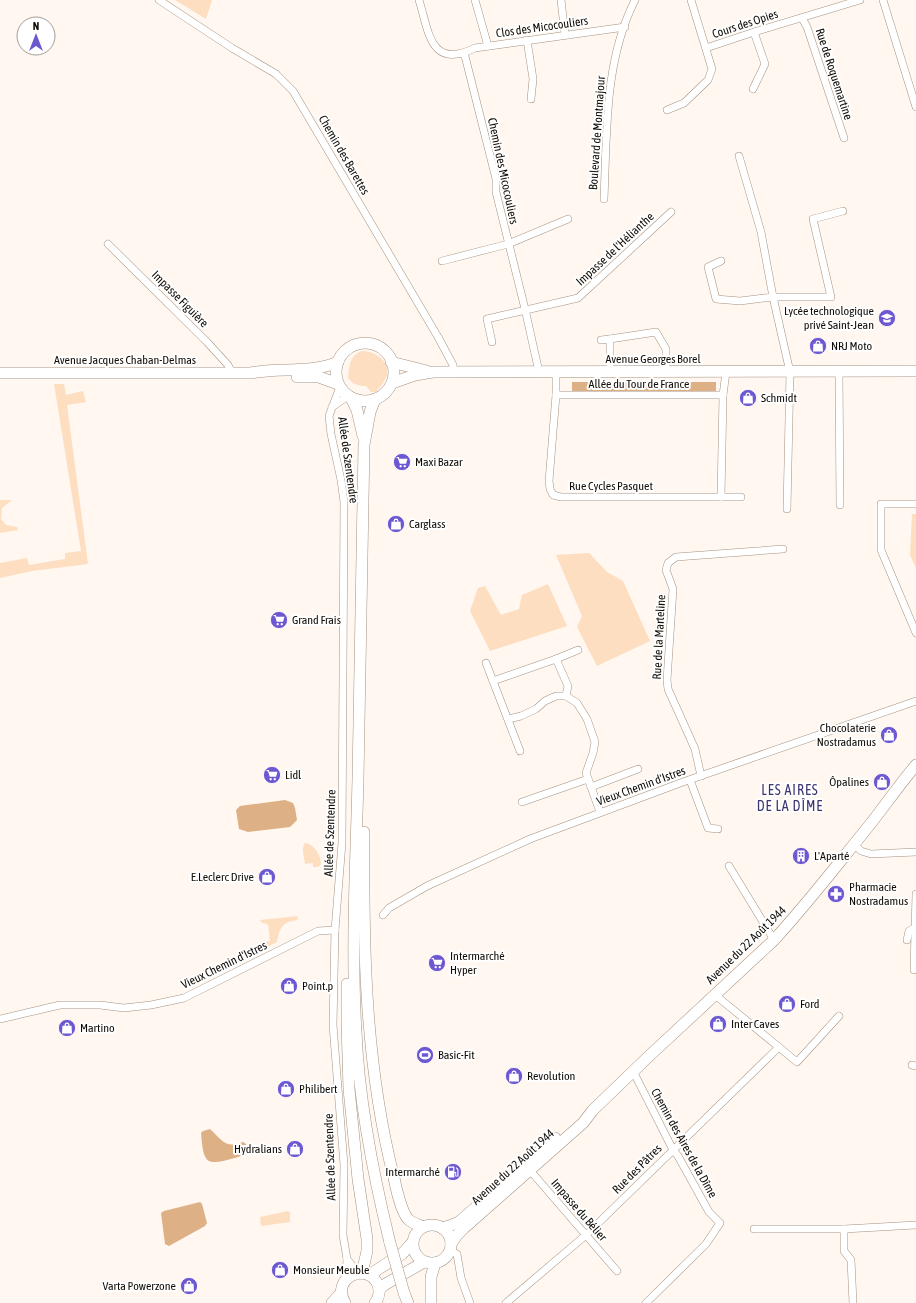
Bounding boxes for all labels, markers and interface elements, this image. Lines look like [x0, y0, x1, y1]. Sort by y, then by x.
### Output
street label: Cours des Opies [710, 7, 780, 41]
street label: Clos des Micocouliers [495, 14, 589, 40]
north arrow [16, 16, 56, 56]
text: N [33, 20, 39, 32]
street label: Rue de Roquemartine [813, 26, 855, 122]
street label: Boulevard de Montmajour [586, 75, 608, 191]
street label: Chemin des Barettes [316, 113, 372, 197]
street label: Chemin des Micocouliers [485, 116, 521, 226]
street label: Impasse de l'Hélianthe [573, 209, 657, 289]
street label: Impasse Figuière [149, 268, 211, 330]
place label: Lycée technologique privé Saint-Jean [784, 304, 874, 332]
school or university icon: Lycée technologique privé Saint-Jean [877, 308, 897, 328]
shop icon: NRJ Moto [808, 336, 828, 356]
place label: NRJ Moto [831, 339, 873, 353]
street label: Avenue Georges Borel [605, 352, 701, 366]
street label: Avenue Jacques Chaban-Delmas [54, 353, 196, 367]
street label: Allée du Tour de France [589, 377, 689, 391]
shop icon: Schmidt [738, 388, 758, 408]
place label: Schmidt [761, 391, 797, 405]
street label: Allée de Szentendre [335, 416, 361, 504]
supermarket icon: Maxi Bazar [392, 452, 412, 472]
place label: Maxi Bazar [415, 455, 463, 469]
street label: Rue Cycles Pasquet [569, 479, 653, 493]
shop icon: Carglass [386, 514, 406, 534]
place label: Carglass [409, 517, 446, 531]
street label: Rue de la Marteline [650, 594, 668, 680]
supermarket icon: Grand Frais [269, 610, 289, 630]
place label: Grand Frais [292, 613, 341, 627]
place label: Chocolaterie Nostradamus [817, 721, 876, 749]
shop icon: Chocolaterie Nostradamus [879, 725, 899, 745]
street label: Vieux Chemin d'Istres [595, 763, 687, 809]
supermarket icon: Lidl [262, 765, 282, 785]
place label: Lidl [285, 768, 302, 782]
shop icon: Ôpalines [872, 772, 892, 792]
place label: Ôpalines [829, 775, 869, 789]
district label: LES AIRES DE LA DÎME [757, 782, 823, 814]
street label: Allée de Szentendre [321, 789, 339, 877]
building icon: L'Aparté [791, 846, 811, 866]
place label: L'Aparté [814, 849, 849, 863]
shop icon: E.Leclerc Drive [257, 867, 277, 887]
place label: E.Leclerc Drive [191, 870, 254, 884]
place label: Pharmacie Nostradamus [849, 880, 908, 908]
pharmacy icon: Pharmacie Nostradamus [826, 884, 846, 904]
street label: Avenue du 22 Août 1944 [703, 903, 789, 987]
street label: Vieux Chemin d'Istres [179, 938, 269, 992]
place label: Intermarché Hyper [450, 949, 505, 977]
supermarket icon: Intermarché Hyper [427, 953, 447, 973]
shop icon: Point.p [279, 976, 299, 996]
place label: Point.p [302, 979, 334, 993]
shop icon: Ford [777, 994, 797, 1014]
place label: Ford [800, 997, 819, 1011]
shop icon: Inter Caves [708, 1014, 728, 1034]
place label: Inter Caves [731, 1017, 779, 1031]
shop icon: Martino [57, 1018, 77, 1038]
place label: Martino [80, 1021, 115, 1035]
sports icon: Basic-Fit [415, 1045, 435, 1065]
place label: Basic-Fit [438, 1048, 475, 1062]
shop icon: Revolution [504, 1066, 524, 1086]
place label: Revolution [527, 1069, 575, 1083]
shop icon: Philibert [276, 1079, 296, 1099]
place label: Philibert [299, 1082, 338, 1096]
street label: Chemin des Aires de la Dîme [648, 1086, 720, 1200]
street label: Allée de Szentendre [321, 1113, 339, 1201]
street label: Avenue du 22 Août 1944 [469, 1126, 557, 1208]
shop icon: Hydralians [285, 1139, 305, 1159]
street label: Rue des Pâtres [609, 1141, 665, 1197]
place label: Hydralians [234, 1142, 282, 1156]
fuel station icon: Intermarché [443, 1162, 463, 1182]
place label: Intermarché [385, 1165, 440, 1179]
street label: Impasse du Bélier [548, 1176, 610, 1244]
shop icon: Monsieur Meuble [270, 1260, 290, 1280]
place label: Monsieur Meuble [293, 1263, 369, 1277]
shop icon: Varta Powerzone [179, 1276, 199, 1296]
place label: Varta Powerzone [102, 1279, 176, 1293]

